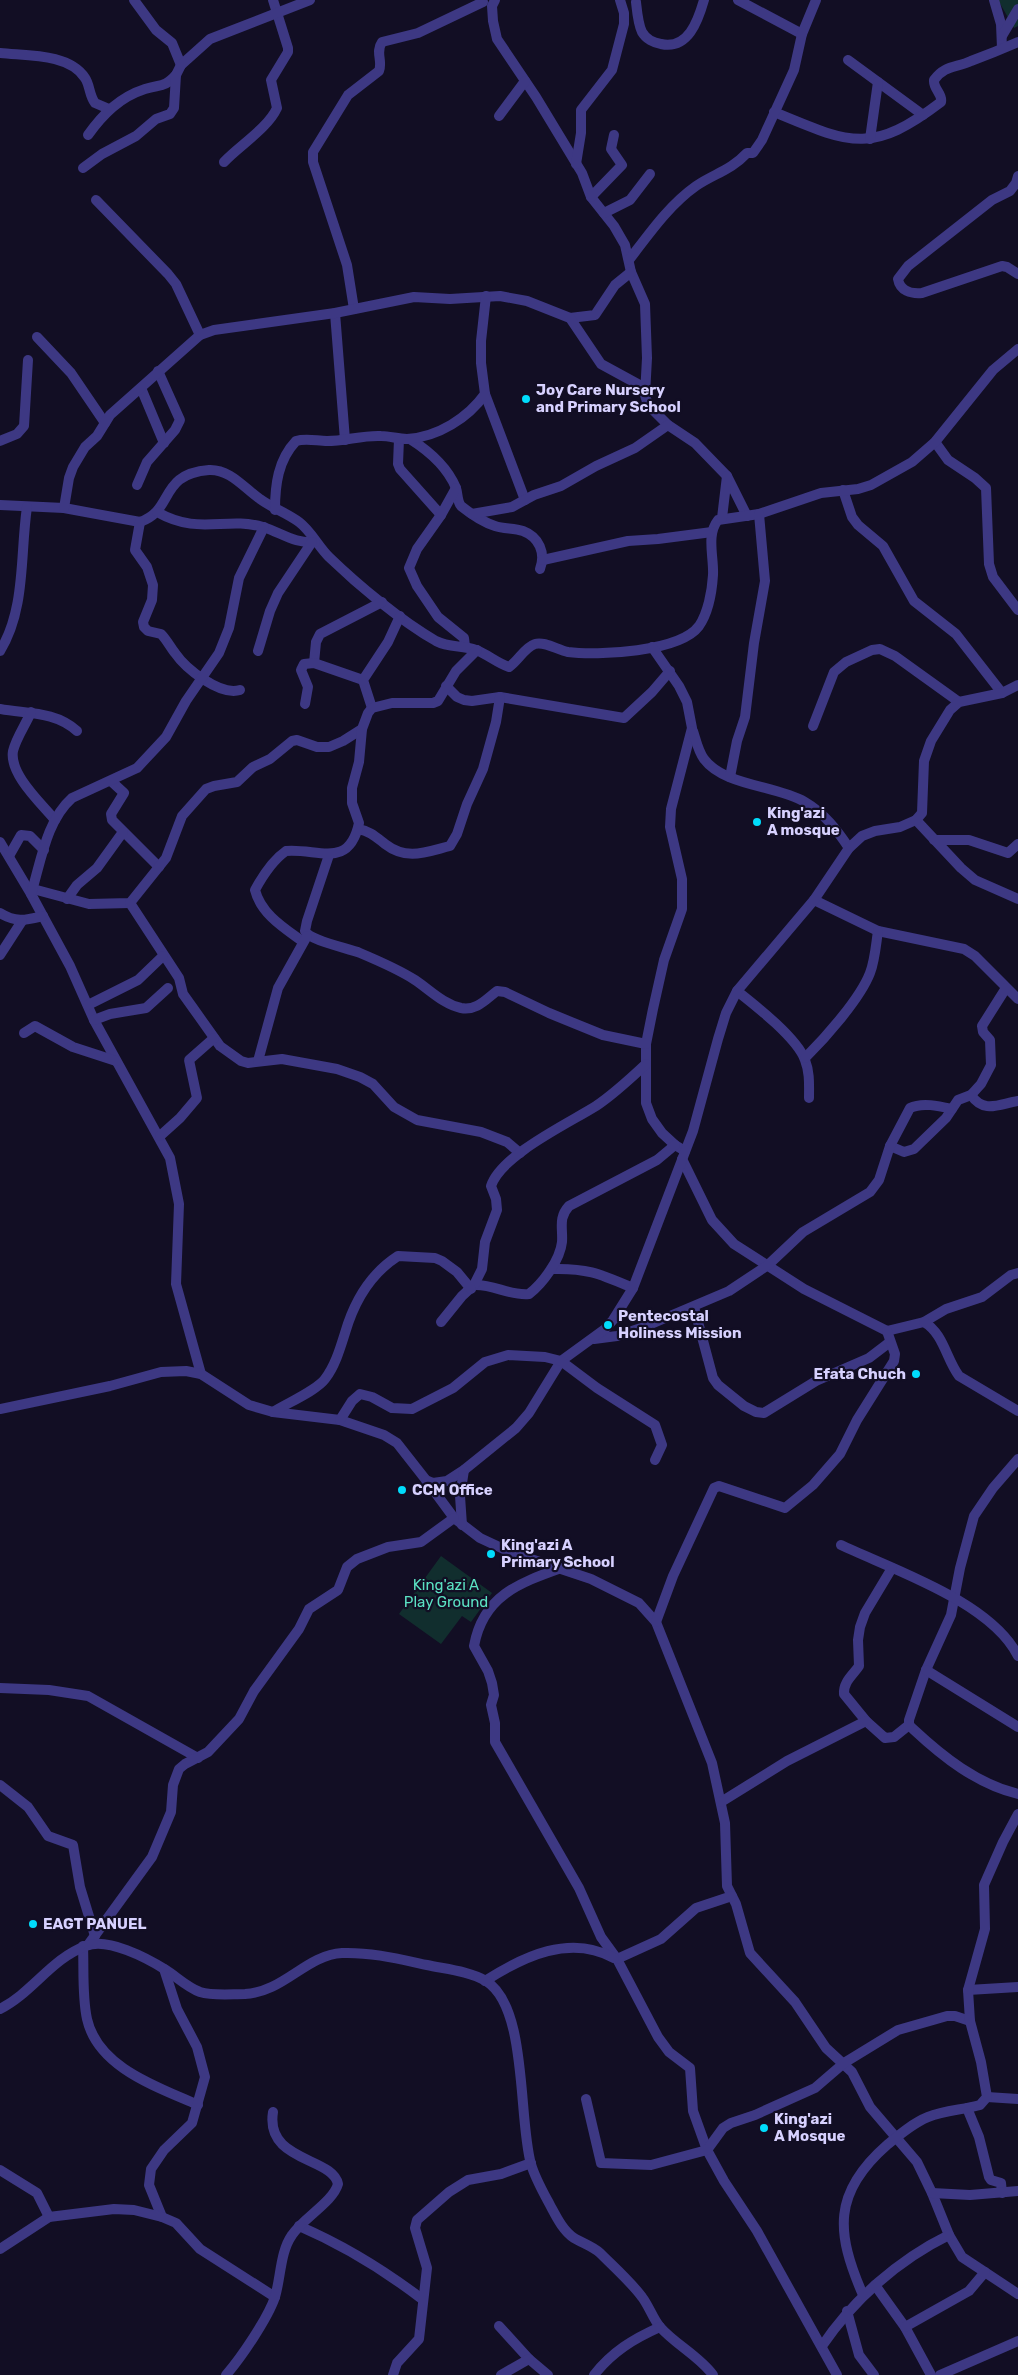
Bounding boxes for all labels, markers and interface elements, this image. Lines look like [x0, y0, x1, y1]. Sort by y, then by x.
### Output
place label: Joy Care Nursery and Primary School [536, 381, 681, 416]
marker: Joy Care Nursery and Primary School [520, 393, 532, 405]
place label: King'azi A mosque [767, 804, 840, 839]
marker: King'azi A mosque [751, 816, 763, 828]
place label: Pentecostal Holiness Mission [618, 1307, 742, 1342]
marker: Pentecostal Holiness Mission [602, 1319, 614, 1331]
place label: Efata Chuch [814, 1365, 906, 1383]
marker: Efata Chuch [910, 1368, 922, 1380]
place label: CCM Office [412, 1481, 493, 1499]
marker: CCM Office [396, 1484, 408, 1496]
place label: King'azi A Primary School [501, 1536, 615, 1571]
marker: King'azi A Primary School [485, 1548, 497, 1560]
park label: King'azi A Play Ground [404, 1576, 488, 1611]
place label: EAGT PANUEL [43, 1915, 147, 1933]
marker: EAGT PANUEL [27, 1918, 39, 1930]
place label: King'azi A Mosque [774, 2110, 846, 2145]
marker: King'azi A Mosque [758, 2122, 770, 2134]

